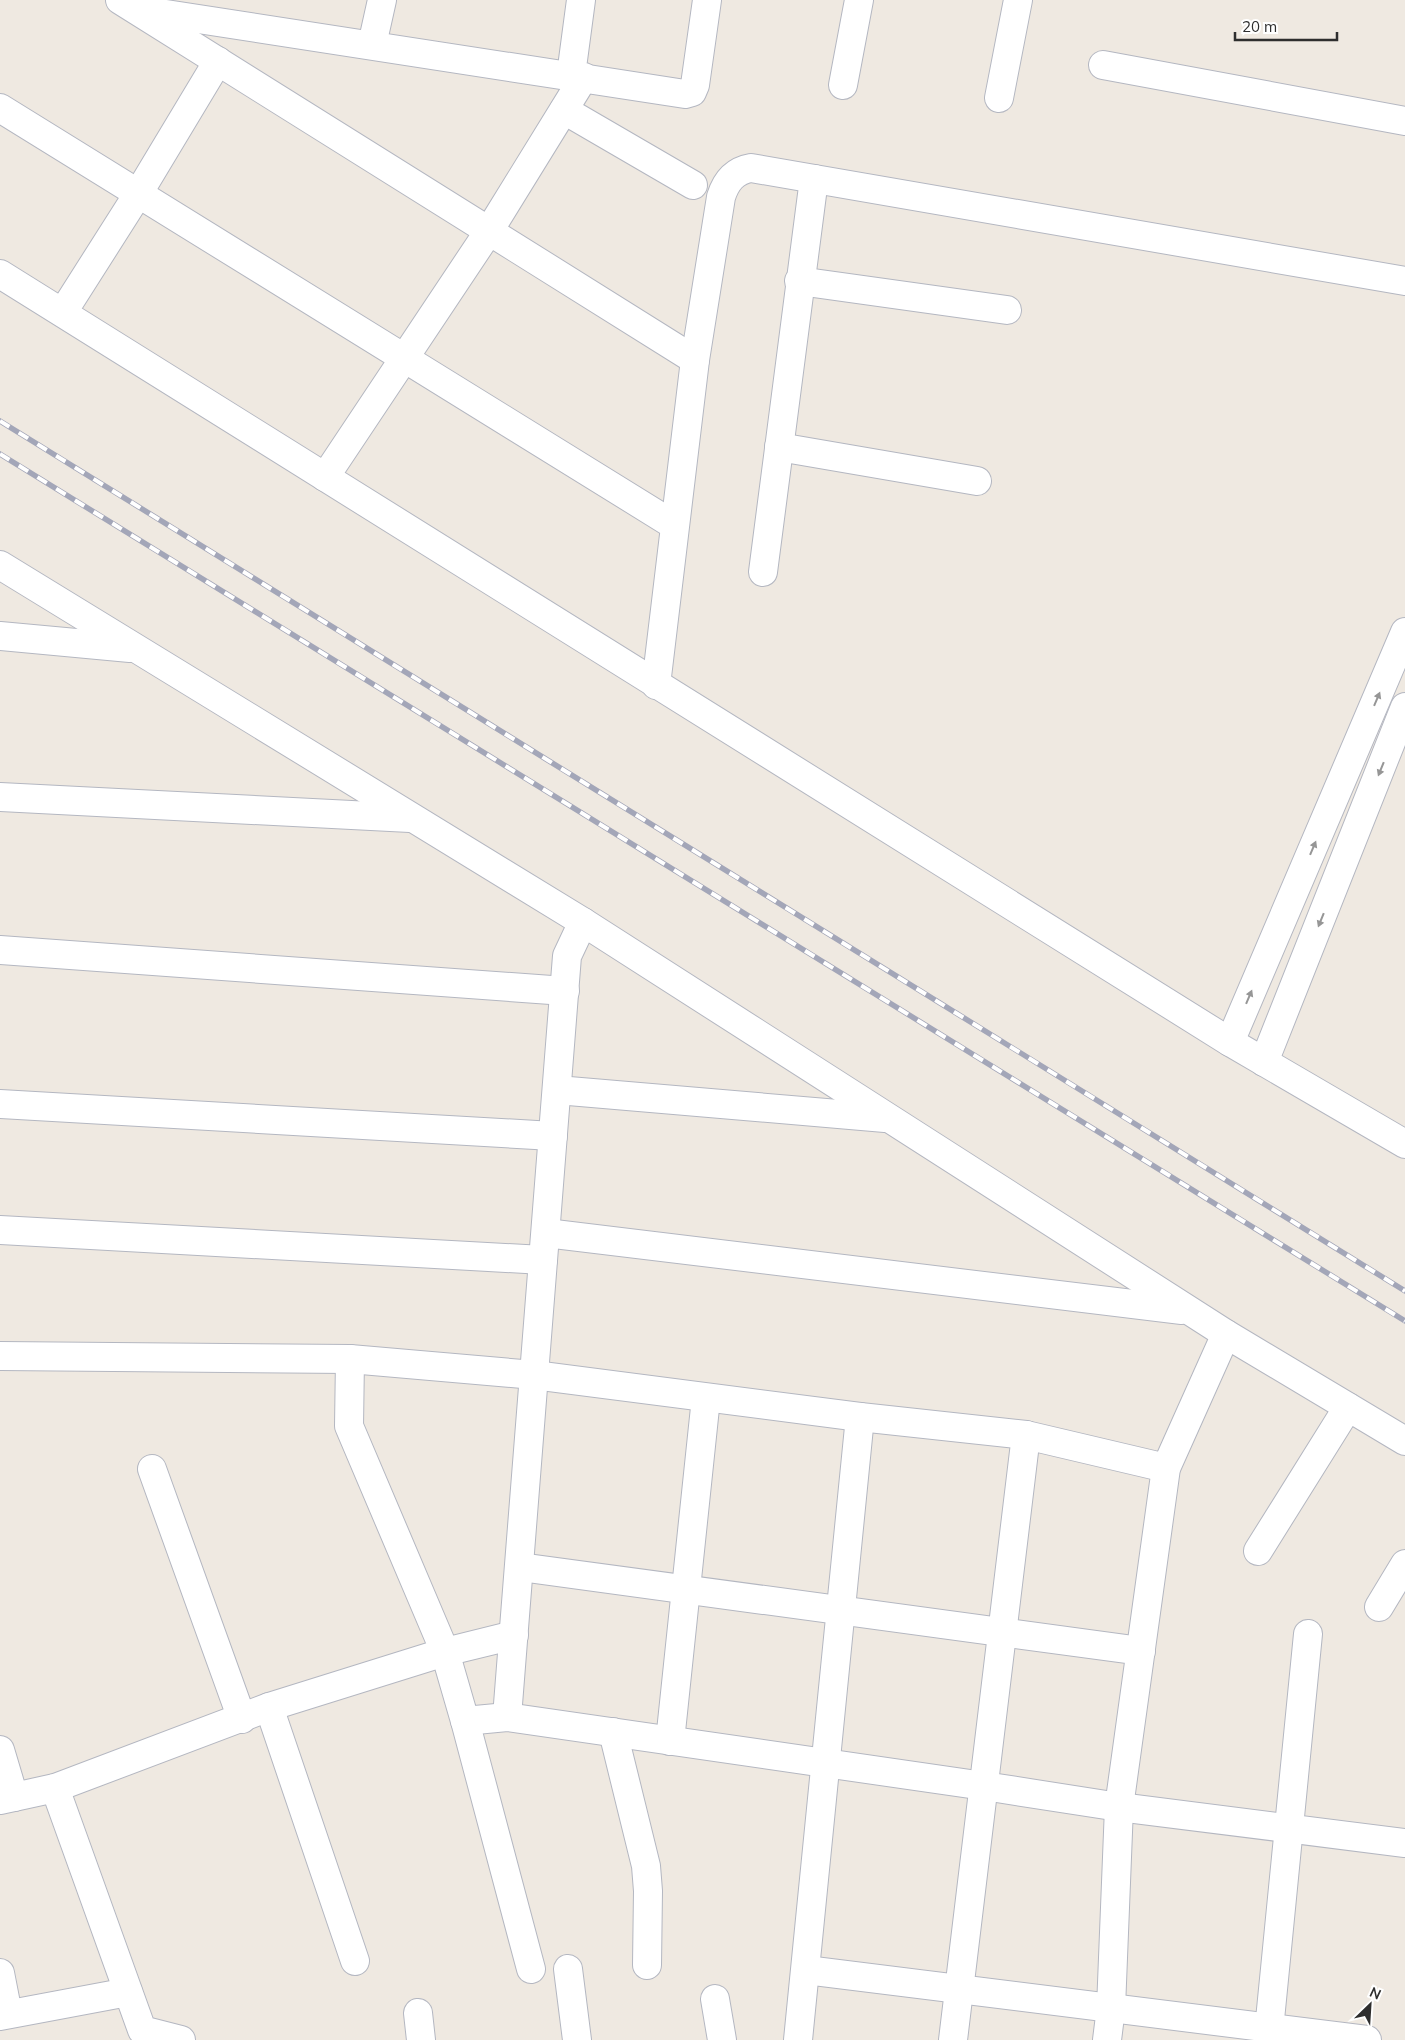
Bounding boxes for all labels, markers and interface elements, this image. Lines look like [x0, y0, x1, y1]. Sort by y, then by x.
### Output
scale bar [1235, 10, 1338, 42]
text: 20 m [1242, 17, 1277, 36]
one-way arrow [1373, 692, 1381, 706]
one-way arrow [1376, 762, 1384, 776]
one-way arrow [1309, 841, 1317, 855]
one-way arrow [1316, 913, 1324, 927]
one-way arrow [1245, 990, 1253, 1005]
north arrow [1345, 1980, 1395, 2030]
text: N [1367, 1983, 1384, 2004]

